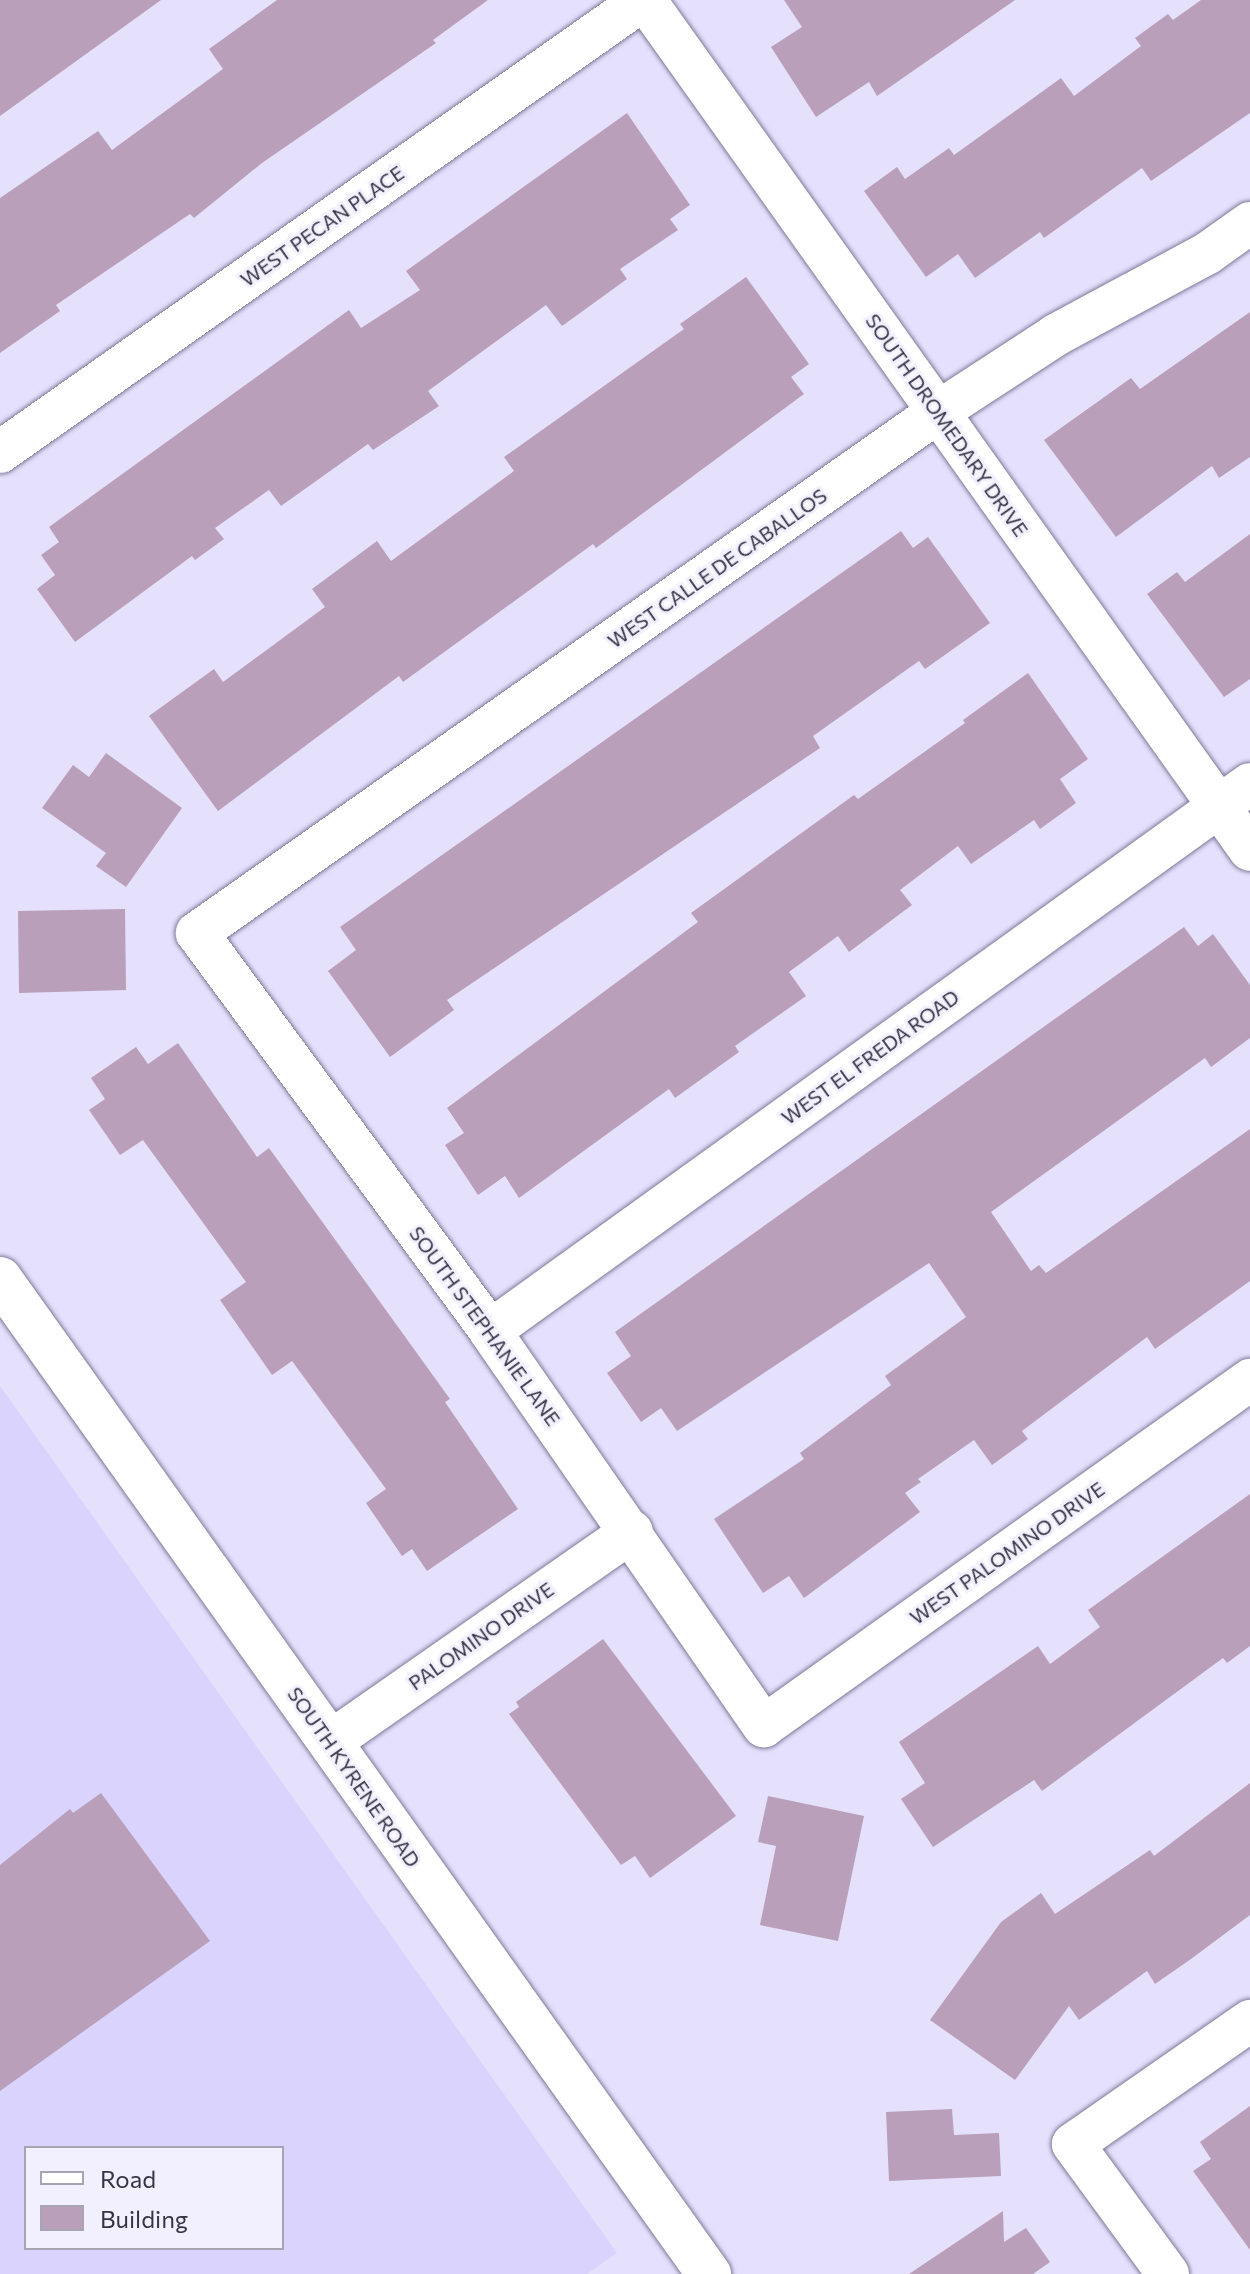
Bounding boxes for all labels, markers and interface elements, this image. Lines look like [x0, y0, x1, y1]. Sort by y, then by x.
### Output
street label: WEST PECAN PLACE [236, 161, 408, 291]
street label: SOUTH DROMEDARY DRIVE [861, 309, 1033, 541]
street label: WEST CALLE DE CABALLOS [603, 483, 831, 653]
street label: WEST EL FREDA ROAD [777, 985, 963, 1129]
street label: SOUTH STEPHANIE LANE [405, 1222, 565, 1430]
street label: WEST PALOMINO DRIVE [905, 1477, 1109, 1629]
street label: PALOMINO DRIVE [404, 1577, 558, 1695]
street label: SOUTH KYRENE ROAD [283, 1682, 425, 1872]
legend [24, 2146, 284, 2250]
text: Road [100, 2164, 156, 2193]
text: Building [100, 2204, 188, 2233]

